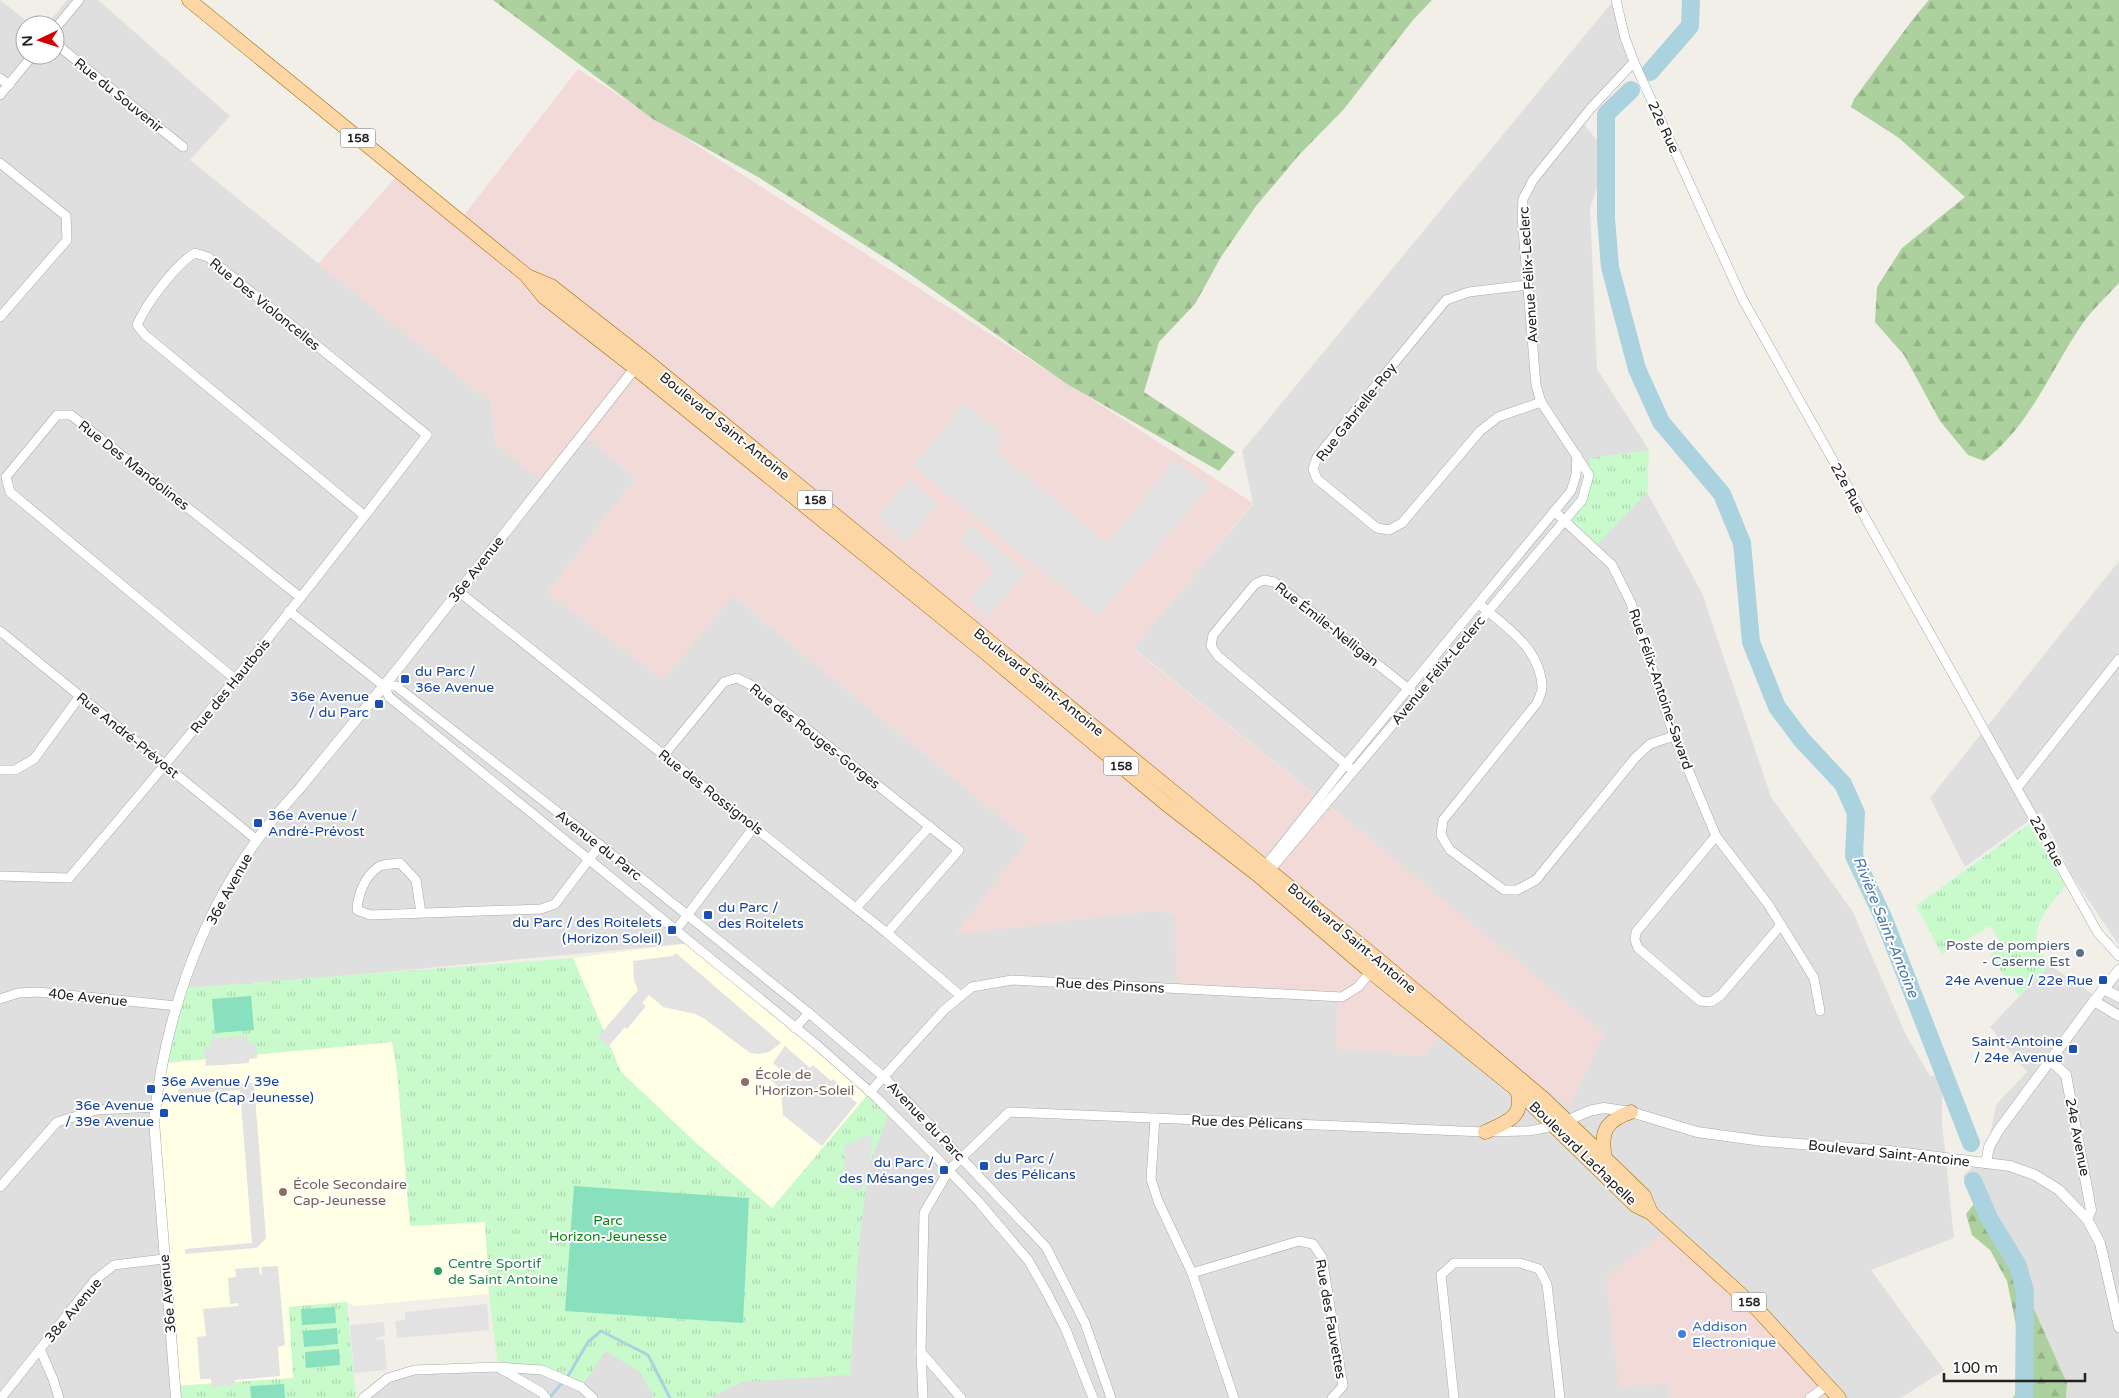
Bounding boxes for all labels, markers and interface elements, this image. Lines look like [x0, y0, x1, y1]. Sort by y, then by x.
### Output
north arrow [15, 15, 65, 65]
text: N [19, 35, 36, 47]
street label: Rue du Souvenir [71, 54, 167, 137]
street label: 22e Rue [1644, 98, 1683, 156]
road number: 158 [340, 128, 376, 148]
street label: Avenue Félix-Leclerc [1515, 206, 1542, 344]
street label: Rue Des Violoncelles [206, 254, 324, 354]
street label: Rue Gabrielle-Roy [1313, 359, 1401, 465]
street label: Boulevard Saint-Antoine [656, 369, 793, 484]
street label: Rue Des Mandolines [75, 417, 193, 514]
street label: 22e Rue [1827, 460, 1869, 517]
road number: 158 [798, 490, 832, 510]
street label: 36e Avenue [445, 533, 508, 606]
street label: Rue Émile-Nelligan [1271, 579, 1382, 670]
street label: Rue Félix-Antoine-Savard [1625, 606, 1696, 772]
street label: Avenue Félix-Leclerc [1388, 612, 1489, 728]
street label: Boulevard Saint-Antoine [970, 625, 1107, 740]
street label: Rue des Hautbois [187, 635, 274, 737]
place label: du Parc / 36e Avenue [415, 663, 494, 696]
marker: du Parc / 36e Avenue [399, 673, 411, 685]
street label: Rue des Rouges-Gorges [746, 680, 884, 793]
place label: 36e Avenue / du Parc [290, 688, 369, 721]
street label: Rue André-Prévost [73, 689, 183, 782]
marker: 36e Avenue / du Parc [373, 698, 385, 710]
street label: Rue des Rossignols [655, 746, 767, 839]
road number: 158 [1104, 756, 1138, 776]
place label: 36e Avenue / André-Prévost [268, 807, 365, 840]
street label: Avenue du Parc [552, 807, 645, 884]
street label: 22e Rue [2026, 813, 2068, 870]
marker: 36e Avenue / André-Prévost [252, 817, 264, 829]
street label: 36e Avenue [203, 850, 256, 928]
water label: Rivière Saint-Antoine [1849, 854, 1923, 1002]
street label: Boulevard Saint-Antoine [1284, 880, 1419, 997]
place label: du Parc / des Roitelets [718, 899, 804, 932]
marker: du Parc / des Roitelets [702, 909, 714, 921]
place label: du Parc / des Roitelets (Horizon Soleil) [512, 914, 662, 947]
marker: du Parc / des Roitelets (Horizon Soleil) [666, 924, 678, 936]
place label: Poste de pompiers - Caserne Est [1946, 937, 2071, 970]
marker: Poste de pompiers - Caserne Est [2074, 947, 2086, 959]
place label: 24e Avenue / 22e Rue [1945, 972, 2093, 989]
street label: Rue des Pinsons [1055, 974, 1165, 997]
marker: 24e Avenue / 22e Rue [2097, 974, 2109, 986]
street label: 40e Avenue [48, 985, 128, 1010]
place label: Saint-Antoine / 24e Avenue [1971, 1033, 2063, 1066]
marker: Saint-Antoine / 24e Avenue [2067, 1043, 2079, 1055]
place label: École de l'Horizon-Soleil [755, 1066, 854, 1099]
place label: 36e Avenue / 39e Avenue (Cap Jeunesse) [161, 1073, 314, 1106]
marker: École de l'Horizon-Soleil [739, 1076, 751, 1088]
street label: Avenue du Parc [883, 1078, 968, 1165]
marker: 36e Avenue / 39e Avenue (Cap Jeunesse) [145, 1083, 157, 1095]
place label: 36e Avenue / 39e Avenue [65, 1097, 154, 1130]
street label: 24e Avenue [2062, 1097, 2093, 1178]
street label: Boulevard Lachapelle [1526, 1098, 1640, 1209]
marker: 36e Avenue / 39e Avenue [158, 1107, 170, 1119]
street label: Rue des Pélicans [1191, 1112, 1303, 1133]
street label: Boulevard Saint-Antoine [1807, 1137, 1971, 1170]
place label: du Parc / des Pélicans [994, 1150, 1076, 1183]
place label: du Parc / des Mésanges [839, 1154, 934, 1187]
marker: du Parc / des Pélicans [978, 1160, 990, 1172]
marker: du Parc / des Mésanges [938, 1164, 950, 1176]
place label: École Secondaire Cap-Jeunesse [293, 1176, 407, 1209]
marker: École Secondaire Cap-Jeunesse [277, 1186, 289, 1198]
park label: Parc Horizon-Jeunesse [549, 1212, 667, 1245]
street label: 36e Avenue [156, 1254, 179, 1334]
place label: Centre Sportif de Saint Antoine [448, 1255, 558, 1288]
street label: Rue des Fauvettes [1312, 1258, 1349, 1381]
marker: Centre Sportif de Saint Antoine [432, 1265, 444, 1277]
street label: 38e Avenue [41, 1274, 105, 1346]
road number: 158 [1732, 1292, 1766, 1311]
place label: Addison Electronique [1692, 1318, 1776, 1351]
marker: Addison Electronique [1676, 1328, 1688, 1340]
scale bar [1944, 1350, 2085, 1382]
text: 100 m [1952, 1359, 1998, 1377]

